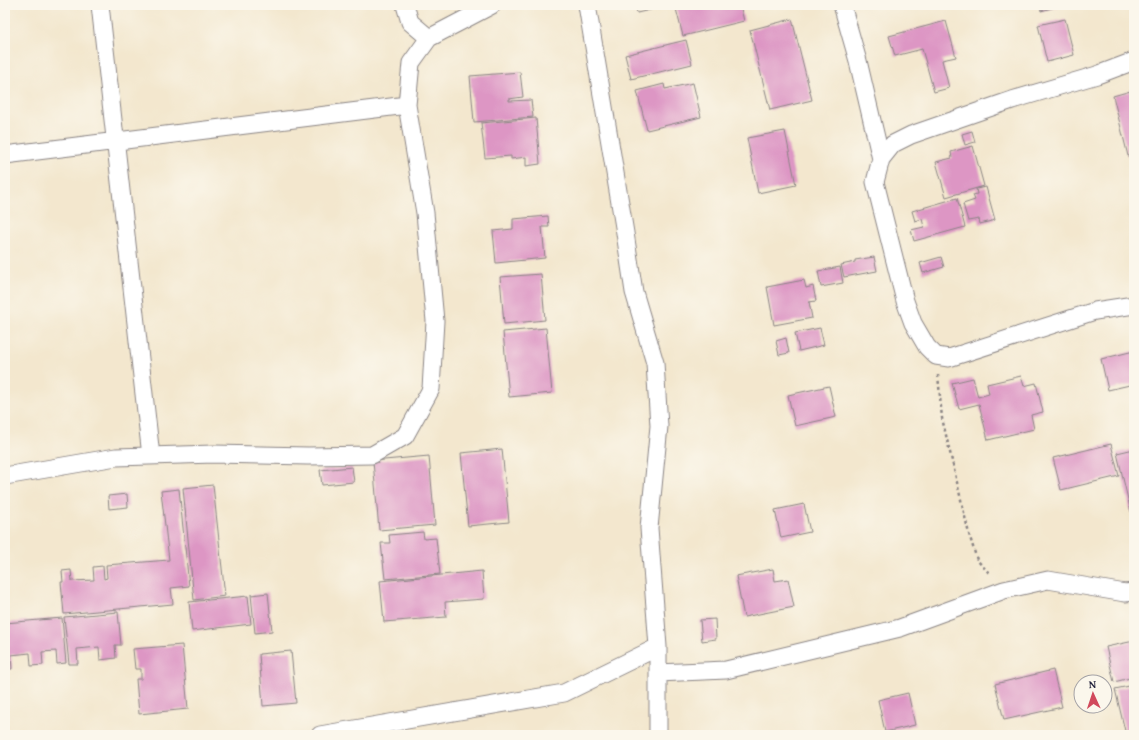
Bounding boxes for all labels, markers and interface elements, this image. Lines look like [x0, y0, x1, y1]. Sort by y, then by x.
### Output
north arrow [1073, 674, 1113, 714]
text: N [1088, 676, 1097, 692]

